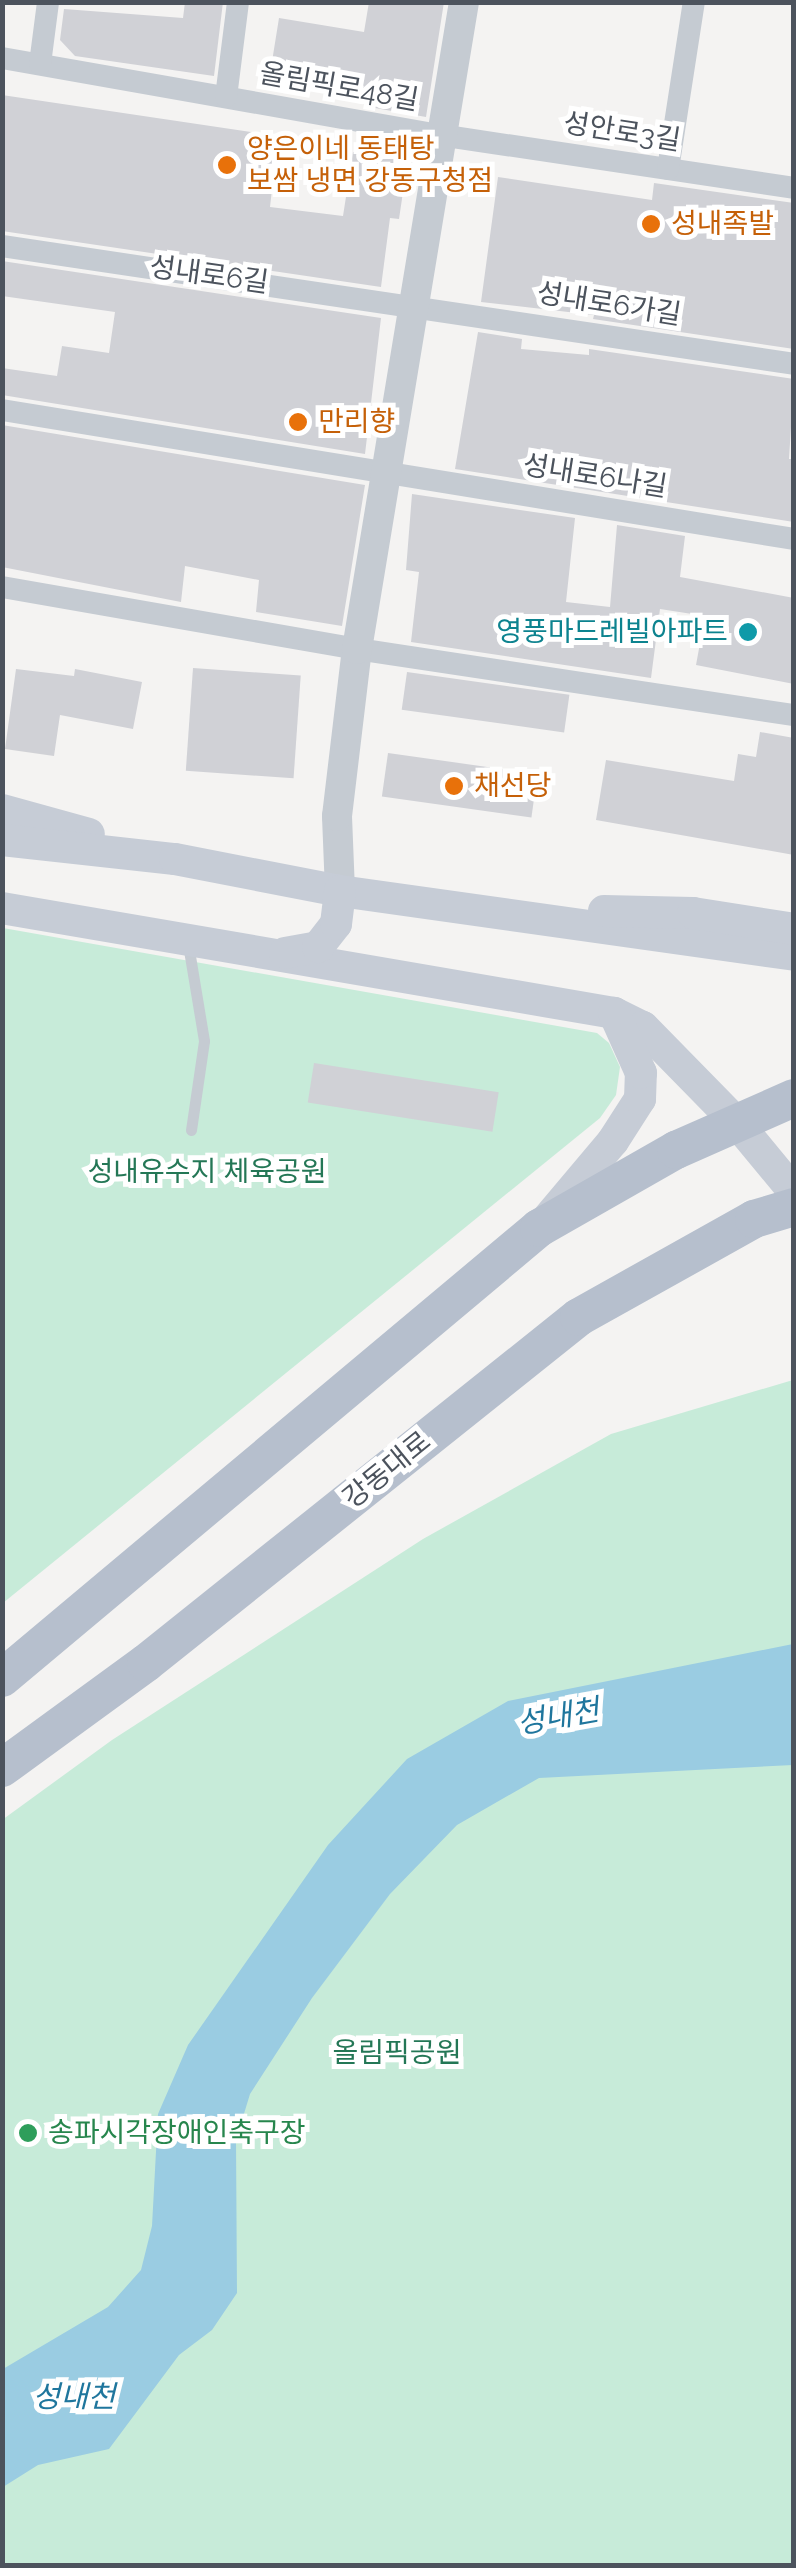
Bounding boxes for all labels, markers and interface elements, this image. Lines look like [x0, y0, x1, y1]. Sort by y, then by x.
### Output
street label: 올림픽로48길 [257, 57, 421, 117]
street label: 성안로3길 [561, 106, 683, 158]
place label: 양은이네 동태탕 보쌈 냉면 강동구청점 [247, 132, 493, 198]
marker: 양은이네 동태탕 보쌈 냉면 강동구청점 [216, 154, 238, 176]
place label: 성내족발 [671, 207, 774, 241]
marker: 성내족발 [640, 213, 662, 235]
street label: 성내로6길 [147, 250, 271, 300]
street label: 성내로6가길 [534, 276, 684, 332]
place label: 만리향 [318, 405, 395, 439]
marker: 만리향 [287, 411, 309, 433]
street label: 성내로6나길 [520, 448, 670, 504]
place label: 영풍마드레빌아파트 [496, 615, 728, 649]
marker: 영풍마드레빌아파트 [737, 621, 759, 643]
place label: 채선당 [474, 769, 551, 803]
marker: 채선당 [443, 775, 465, 797]
park label: 성내유수지 체육공원 [88, 1155, 326, 1189]
street label: 강동대로 [336, 1425, 438, 1515]
water label: 성내천 [514, 1692, 602, 1742]
park label: 올림픽공원 [333, 2036, 461, 2070]
place label: 송파시각장애인축구장 [48, 2116, 306, 2150]
marker: 송파시각장애인축구장 [17, 2122, 39, 2144]
water label: 성내천 [33, 2379, 115, 2415]

